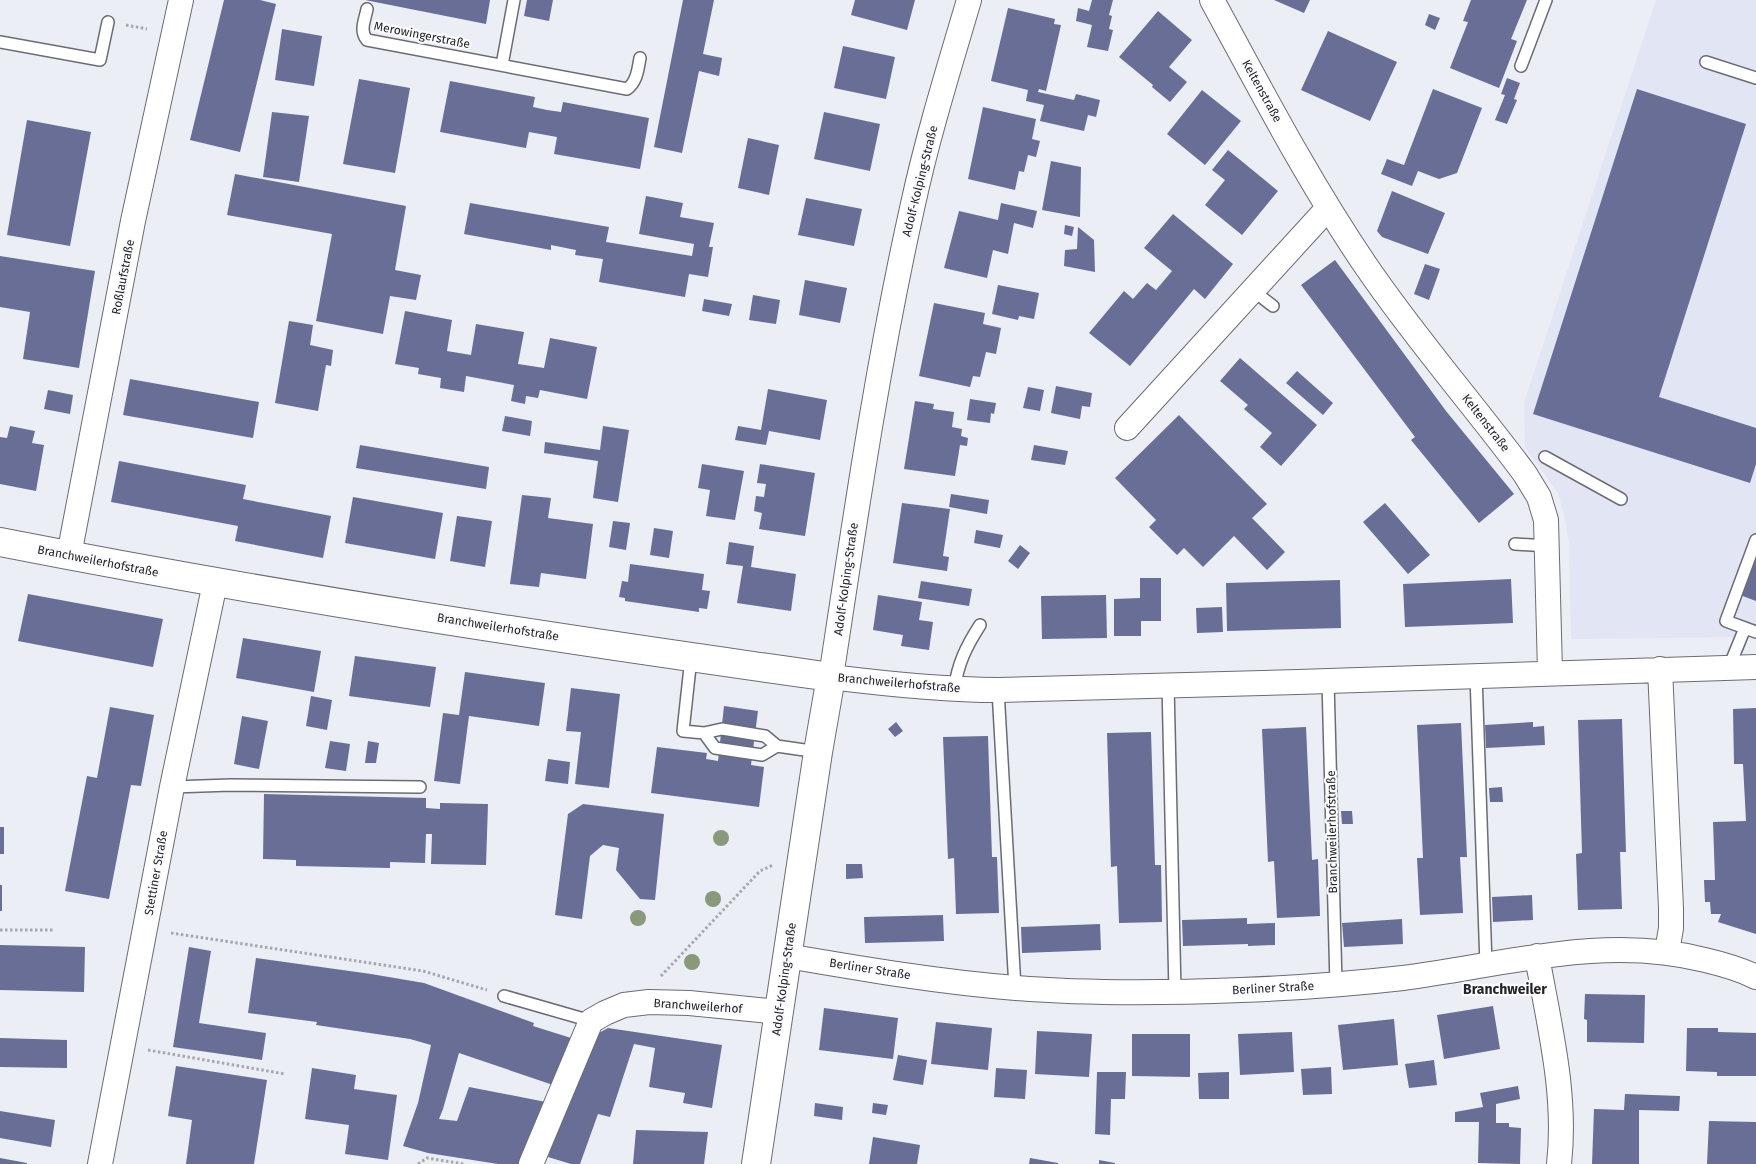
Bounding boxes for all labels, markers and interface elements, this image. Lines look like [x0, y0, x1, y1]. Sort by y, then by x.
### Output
street label: Merowingerstraße [373, 19, 471, 51]
street label: Keltenstraße [1239, 57, 1285, 125]
street label: Adolf-Kolping-Straße [899, 124, 941, 238]
street label: Roßlaufstraße [109, 238, 137, 316]
street label: Keltenstraße [1459, 391, 1513, 455]
street label: Adolf-Kolping-Straße [831, 522, 861, 636]
street label: Branchweilerhofstraße [36, 542, 160, 580]
street label: Branchweilerhofstraße [436, 610, 560, 644]
street label: Branchweilerhofstraße [837, 671, 961, 695]
street label: Branchweilerhofstraße [1324, 770, 1340, 894]
street label: Stettiner Straße [142, 829, 170, 917]
street label: Adolf-Kolping-Straße [769, 922, 799, 1036]
street label: Berliner Straße [828, 956, 912, 982]
street label: Berliner Straße [1232, 979, 1314, 997]
district label: Branchweiler [1463, 981, 1547, 998]
street label: Branchweilerhof [653, 996, 744, 1016]

